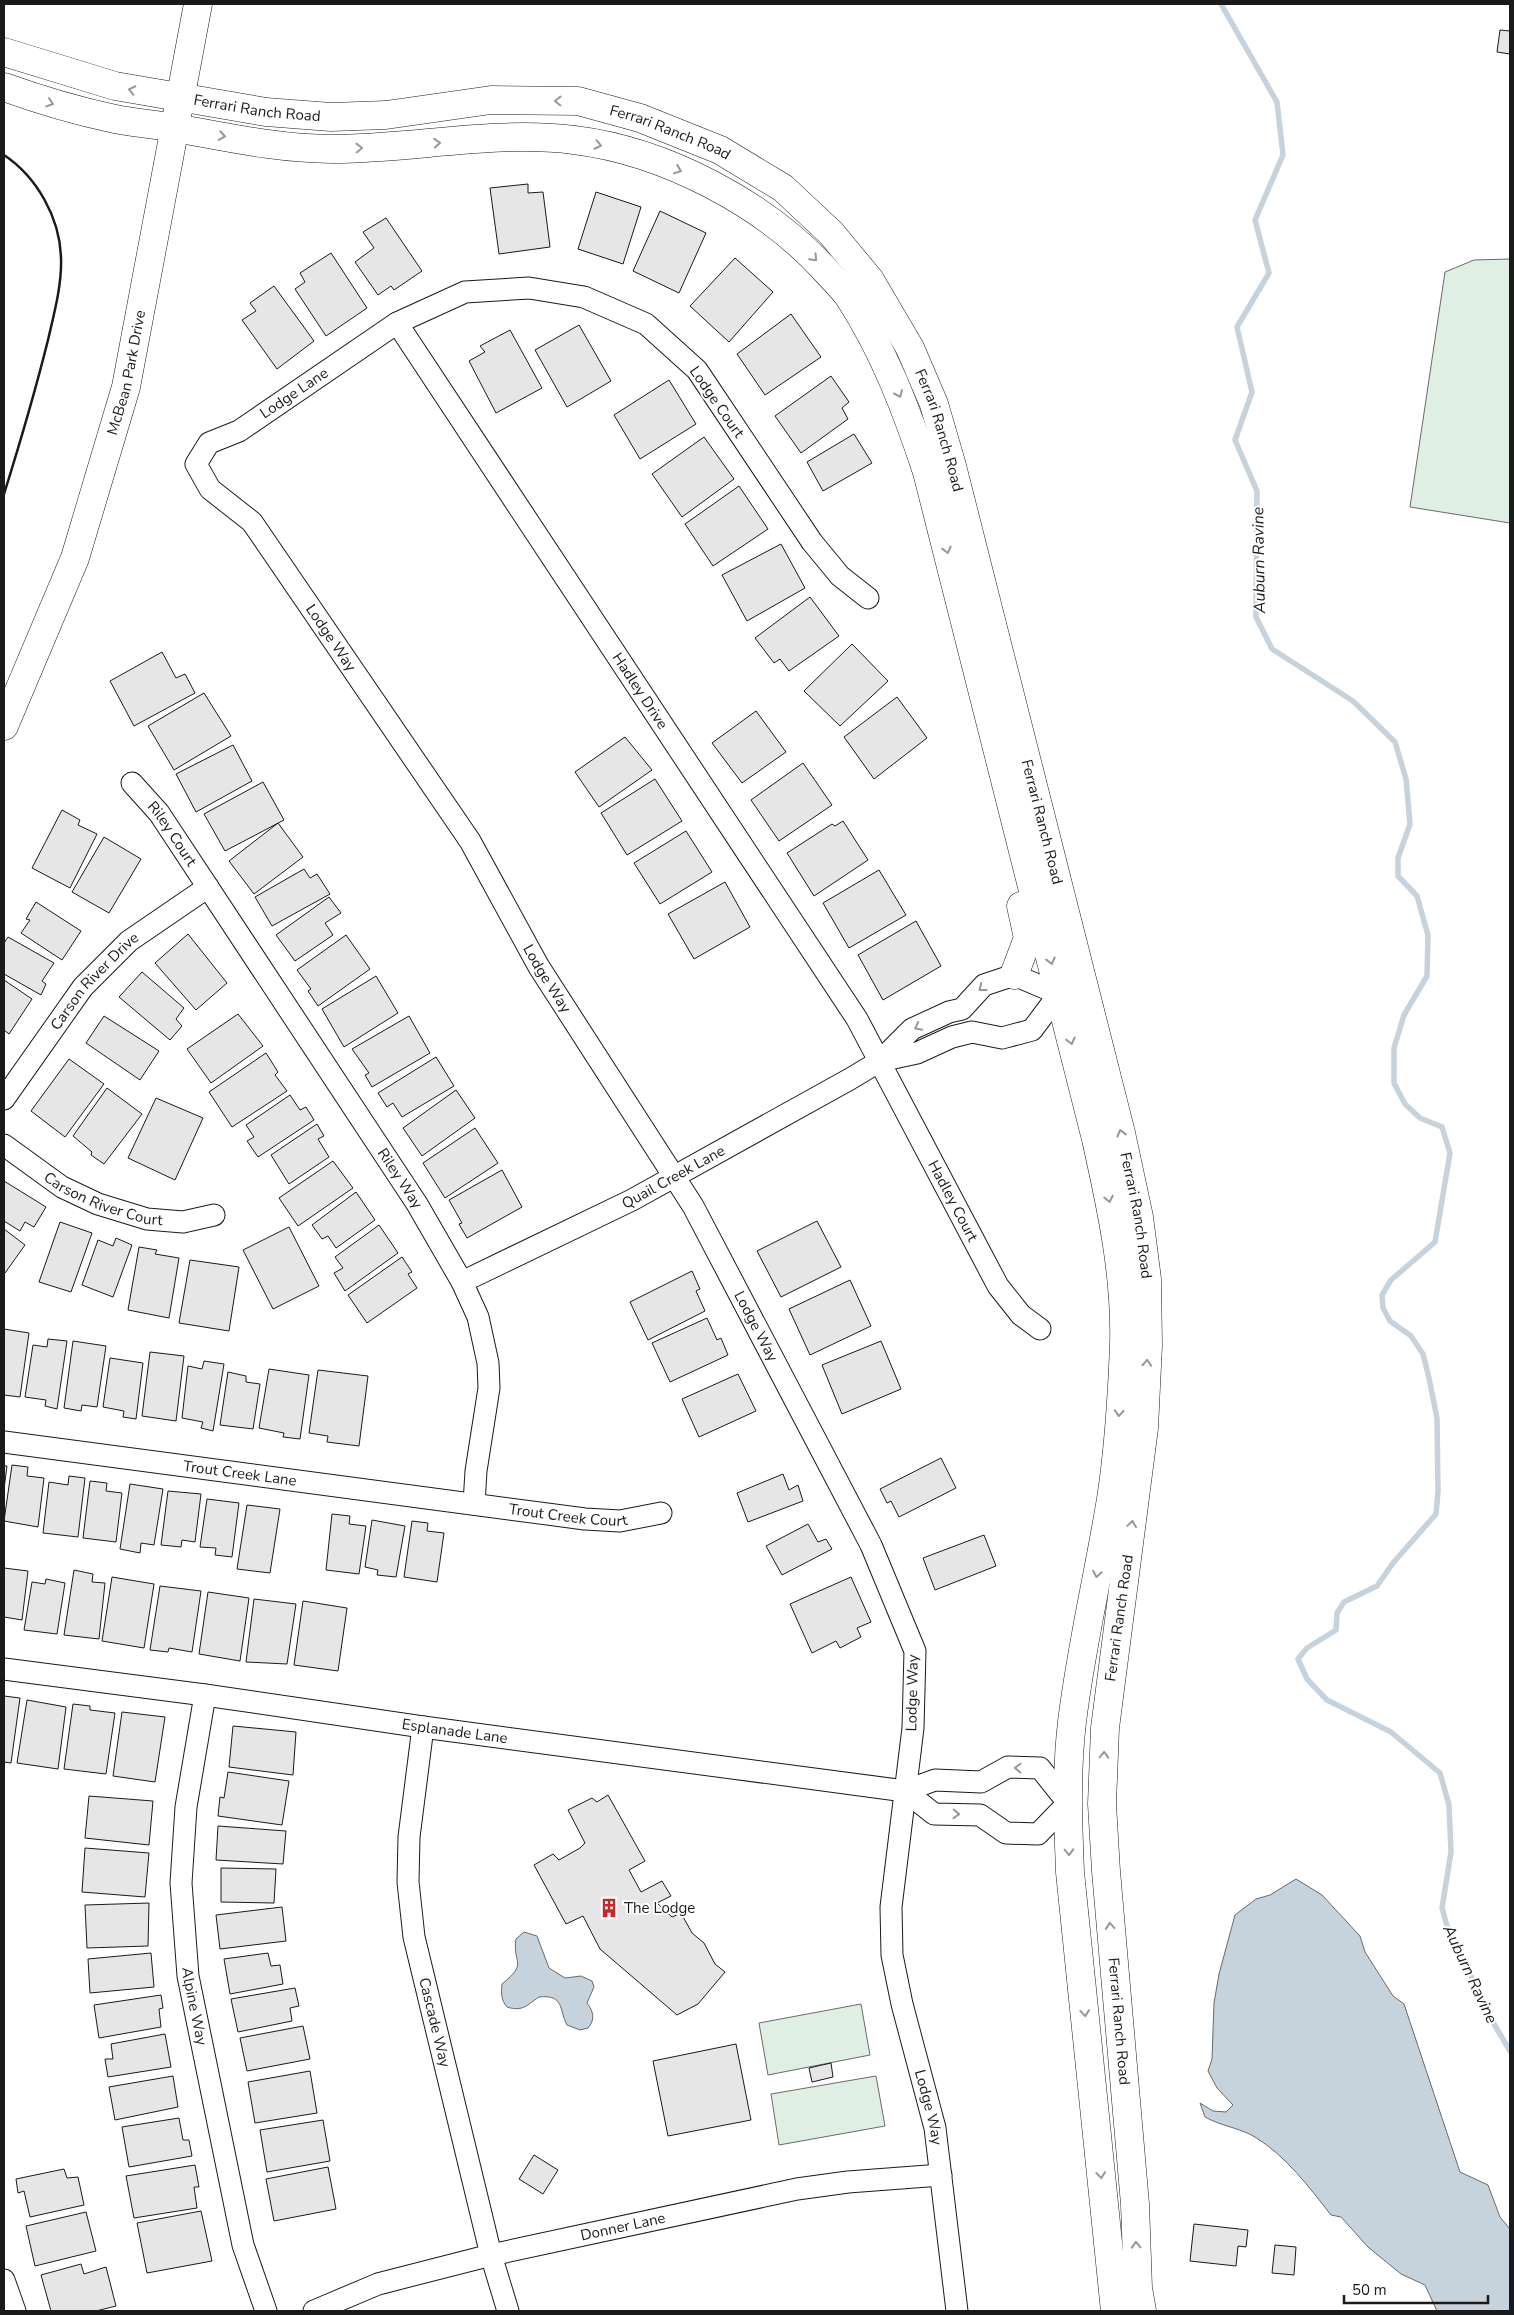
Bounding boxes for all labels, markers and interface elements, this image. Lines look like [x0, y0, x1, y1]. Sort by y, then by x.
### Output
one-way arrow [128, 85, 136, 96]
street label: Ferrari Ranch Road [192, 90, 321, 126]
one-way arrow [554, 96, 562, 106]
one-way arrow [45, 97, 54, 107]
street label: Ferrari Ranch Road [608, 100, 735, 164]
one-way arrow [218, 131, 227, 141]
one-way arrow [433, 138, 441, 149]
one-way arrow [594, 139, 603, 150]
one-way arrow [356, 143, 363, 153]
one-way arrow [673, 164, 682, 175]
one-way arrow [808, 252, 817, 261]
street label: McBean Park Drive [102, 308, 150, 437]
street label: Lodge Court [685, 362, 749, 442]
street label: Lodge Lane [256, 363, 332, 423]
street label: Ferrari Ranch Road [910, 366, 968, 494]
one-way arrow [893, 389, 904, 398]
water label: Auburn Ravine [1247, 506, 1271, 614]
one-way arrow [941, 545, 951, 553]
street label: Lodge Way [301, 600, 361, 675]
street label: Hadley Drive [608, 649, 673, 733]
street label: Ferrari Ranch Road [1017, 757, 1068, 886]
street label: Riley Court [143, 797, 202, 871]
street label: Carson River Drive [46, 927, 142, 1034]
street label: Lodge Way [518, 941, 576, 1017]
one-way arrow [1045, 956, 1055, 964]
one-way arrow [979, 983, 988, 992]
one-way arrow [914, 1021, 923, 1031]
one-way arrow [1065, 1037, 1076, 1046]
one-way arrow [1116, 1128, 1127, 1137]
street label: Quail Creek Lane [618, 1140, 728, 1213]
street label: Riley Way [373, 1144, 427, 1213]
street label: Ferrari Ranch Road [1115, 1150, 1157, 1280]
street label: Hadley Court [923, 1157, 983, 1246]
street label: Carson River Court [40, 1167, 164, 1230]
one-way arrow [1103, 1195, 1114, 1204]
street label: Lodge Way [729, 1287, 783, 1365]
one-way arrow [1142, 1358, 1153, 1366]
one-way arrow [1114, 1409, 1125, 1417]
street label: Trout Creek Lane [182, 1456, 298, 1491]
street label: Trout Creek Court [508, 1499, 630, 1531]
one-way arrow [1126, 1520, 1137, 1528]
street label: Ferrari Ranch Road [1100, 1553, 1138, 1683]
one-way arrow [1092, 1570, 1102, 1578]
street label: Lodge Way [901, 1654, 923, 1732]
street label: Esplanade Lane [400, 1714, 509, 1748]
one-way arrow [1099, 1751, 1109, 1758]
one-way arrow [1014, 1762, 1022, 1773]
one-way arrow [952, 1809, 960, 1820]
one-way arrow [1064, 1848, 1074, 1856]
building icon: The Lodge [598, 1897, 620, 1919]
place label: The Lodge [624, 1898, 695, 1918]
water label: Auburn Ravine [1437, 1921, 1503, 2028]
one-way arrow [1105, 1922, 1116, 1930]
street label: Ferrari Ranch Road [1104, 1957, 1135, 2086]
street label: Alpine Way [177, 1967, 212, 2047]
street label: Cascade Way [414, 1975, 455, 2070]
one-way arrow [1079, 2010, 1090, 2018]
street label: Lodge Way [910, 2067, 947, 2146]
one-way arrow [1095, 2171, 1106, 2179]
street label: Donner Lane [579, 2208, 667, 2245]
one-way arrow [1131, 2241, 1141, 2249]
scale bar [1344, 2272, 1488, 2304]
text: 50 m [1352, 2280, 1387, 2300]

